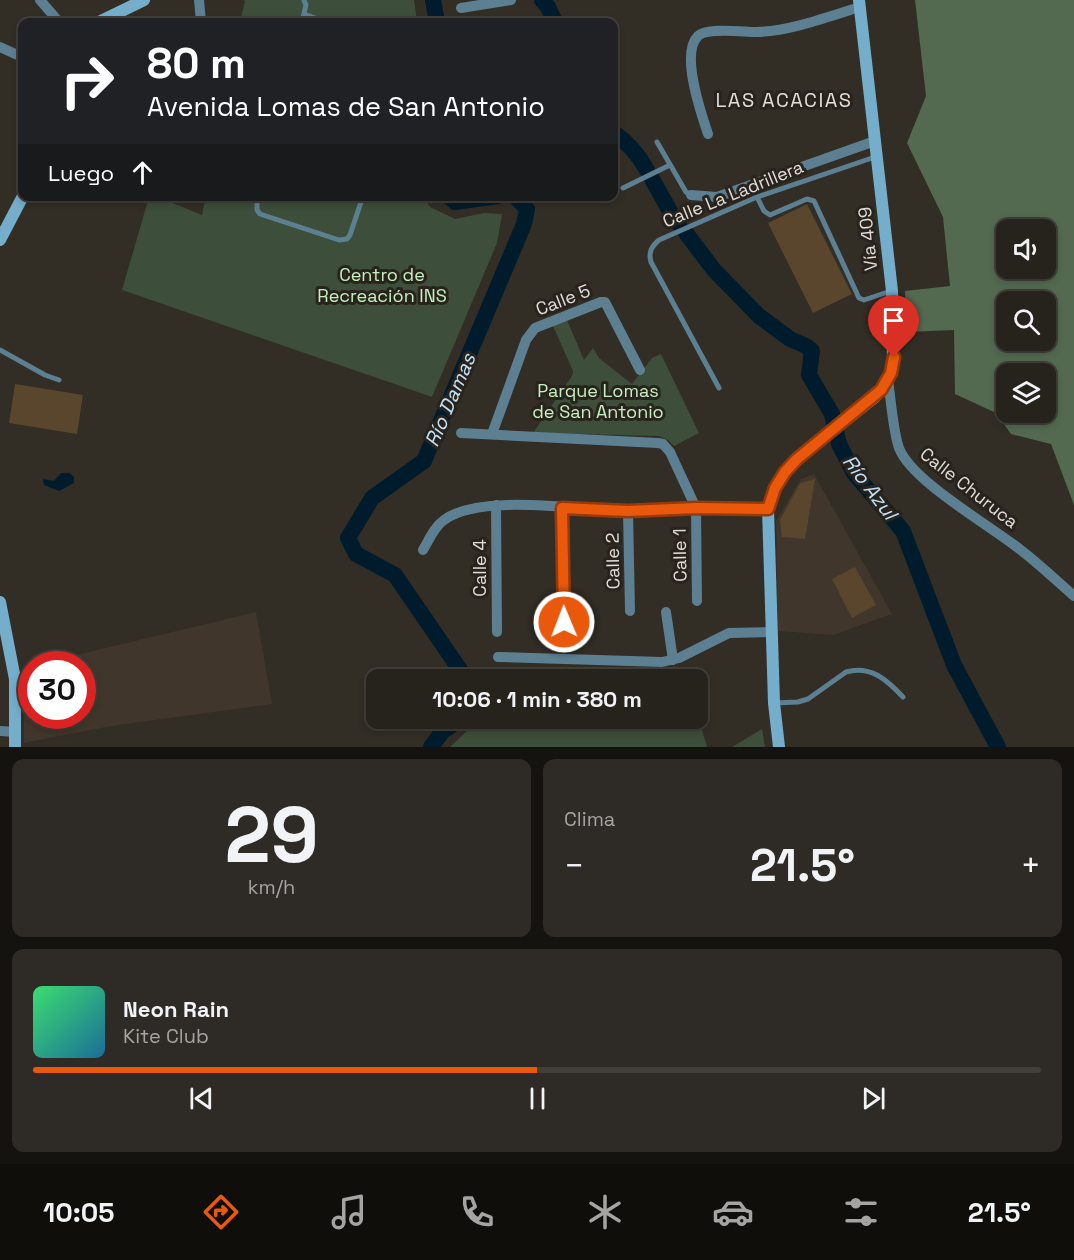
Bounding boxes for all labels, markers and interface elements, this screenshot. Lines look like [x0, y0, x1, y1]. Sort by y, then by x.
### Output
text: 80 m [147, 37, 246, 90]
icon: right [48, 42, 126, 120]
district label: LAS ACACIAS [715, 87, 853, 113]
text: Avenida Lomas de San Antonio [147, 89, 545, 124]
street label: Calle La Ladrillera [659, 155, 807, 232]
icon: ahead [126, 156, 159, 189]
text: Luego [48, 159, 114, 187]
street label: Vía 409 [853, 206, 882, 272]
map controls [996, 219, 1056, 423]
button: sound [996, 219, 1056, 279]
park label: Centro de Recreación INS [317, 263, 447, 307]
street label: Calle 5 [532, 279, 593, 320]
button: search [996, 291, 1056, 351]
pin [868, 295, 919, 357]
icon: arrive [877, 304, 910, 337]
water label: Río Damas [419, 348, 482, 451]
button: layers [996, 363, 1056, 423]
park label: Parque Lomas de San Antonio [532, 379, 664, 423]
street label: Calle Churuca [916, 442, 1023, 533]
water label: Río Azul [837, 449, 904, 526]
street label: Calle 1 [668, 528, 691, 582]
street label: Calle 2 [601, 532, 624, 590]
street label: Calle 4 [468, 539, 491, 597]
position arrow [532, 590, 596, 654]
speed limit sign: 30 [18, 651, 96, 729]
text: 10:06 · 1 min · 380 m [432, 685, 642, 713]
text: 29 [224, 785, 319, 885]
text: Clima [564, 806, 615, 832]
text: 21.5° [750, 837, 855, 894]
text: − [564, 845, 584, 887]
text: + [1021, 845, 1041, 887]
text: km/h [248, 874, 295, 900]
text: Neon Rain [123, 995, 229, 1023]
text: Kite Club [123, 1023, 209, 1049]
icon: previous [185, 1082, 218, 1115]
icon: pause [521, 1082, 554, 1115]
icon: next [857, 1082, 890, 1115]
icon: directions [200, 1191, 242, 1233]
icon: music [328, 1191, 370, 1233]
icon: phone [456, 1191, 498, 1233]
icon: climate [584, 1191, 626, 1233]
icon: car [712, 1191, 754, 1233]
icon: filters [840, 1191, 882, 1233]
text: 10:05 [43, 1195, 114, 1230]
text: 21.5° [968, 1195, 1031, 1230]

